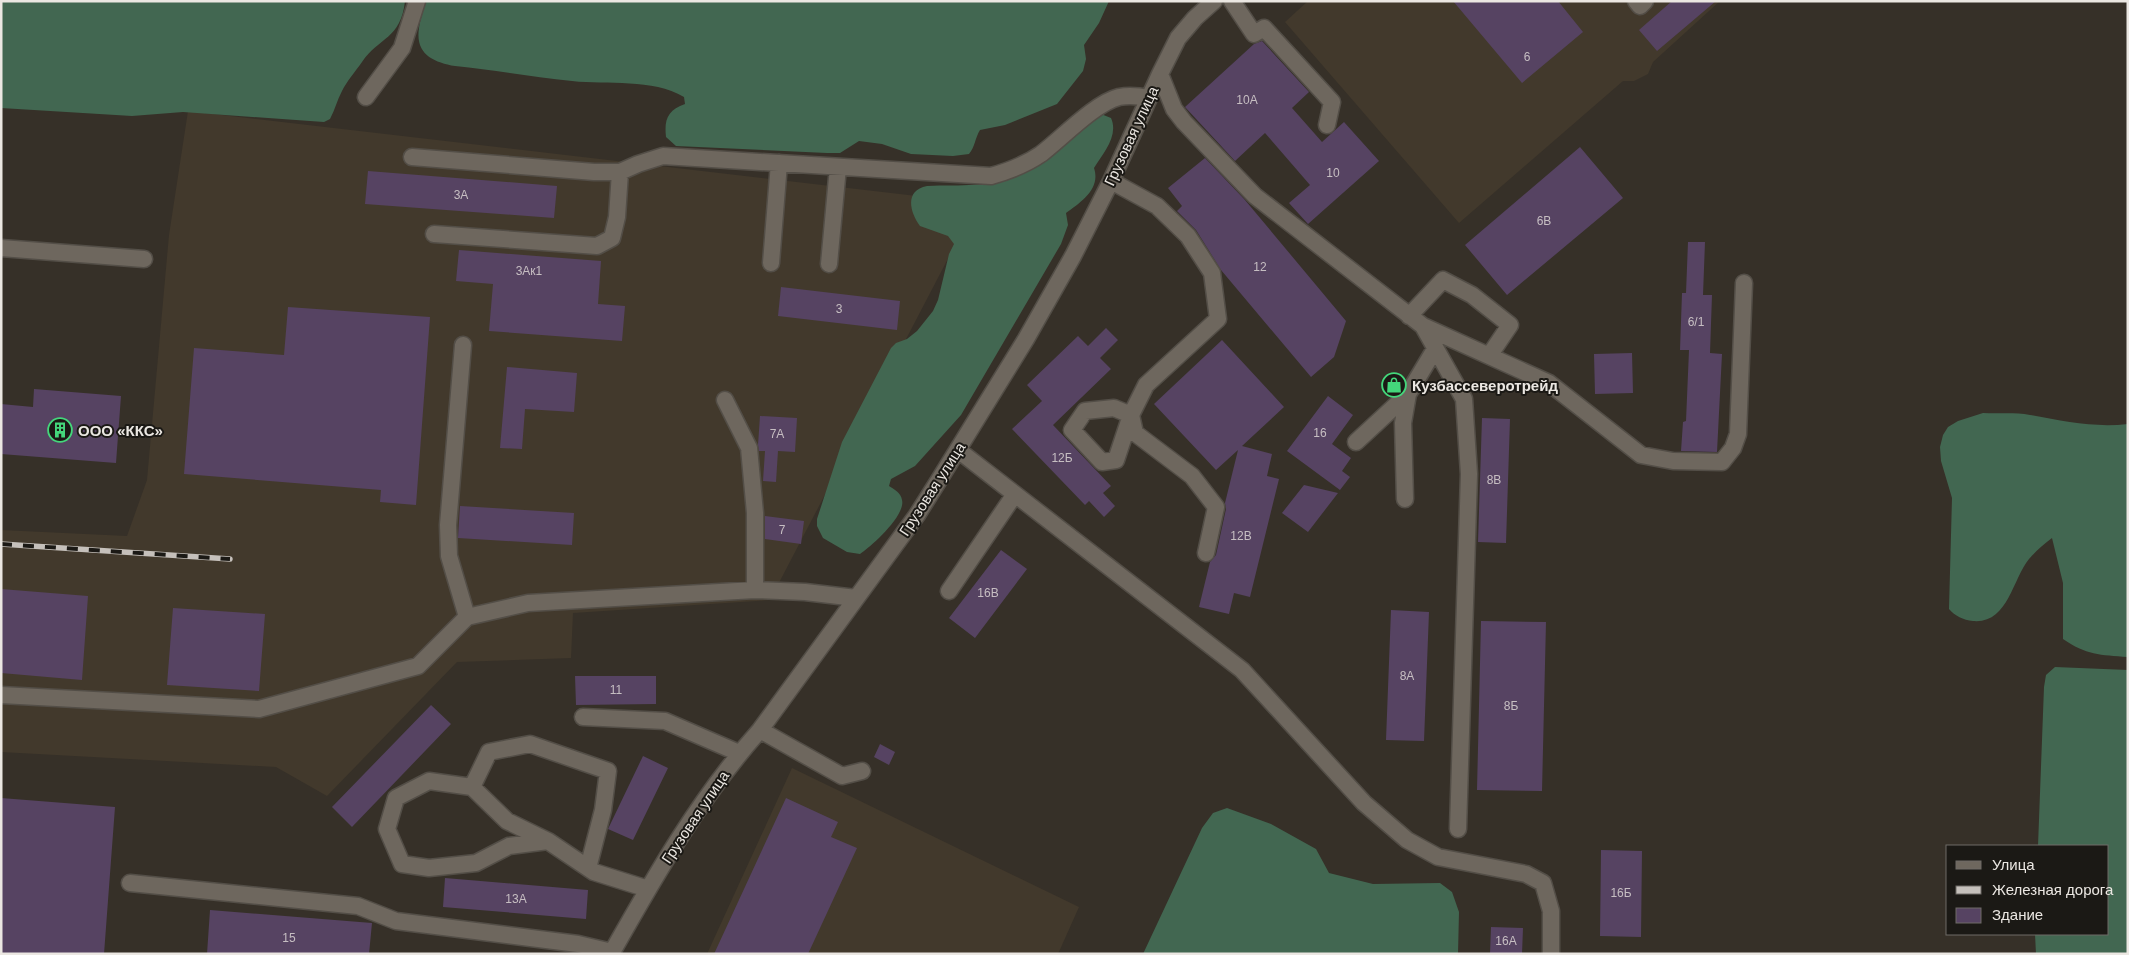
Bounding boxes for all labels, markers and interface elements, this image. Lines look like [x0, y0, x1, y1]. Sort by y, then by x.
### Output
house number: 6 [1524, 50, 1531, 64]
street label: Грузовая улица [1101, 83, 1162, 188]
house number: 10А [1236, 93, 1258, 107]
house number: 10 [1326, 166, 1340, 180]
house number: 3А [454, 188, 468, 202]
house number: 6В [1537, 214, 1551, 228]
house number: 12 [1253, 260, 1267, 274]
house number: 3Ак1 [516, 264, 543, 278]
house number: 3 [836, 302, 843, 316]
house number: 6/1 [1688, 315, 1705, 329]
shop icon: Кузбассеверотрейд [1381, 372, 1407, 398]
place label: Кузбассеверотрейд [1412, 377, 1558, 394]
building icon: ООО «ККС» [47, 417, 73, 443]
place label: ООО «ККС» [78, 422, 163, 439]
house number: 16 [1313, 426, 1327, 440]
house number: 7А [770, 427, 784, 441]
street label: Грузовая улица [896, 439, 969, 539]
house number: 12Б [1051, 451, 1073, 465]
house number: 8В [1487, 473, 1501, 487]
house number: 7 [779, 523, 786, 537]
house number: 12В [1230, 529, 1252, 543]
house number: 16В [977, 586, 999, 600]
house number: 8А [1400, 669, 1414, 683]
house number: 11 [610, 683, 623, 697]
house number: 8Б [1504, 699, 1518, 713]
street label: Грузовая улица [658, 767, 733, 866]
legend [1946, 845, 2109, 935]
text: Улица [1992, 856, 2035, 873]
text: Железная дорога [1992, 881, 2114, 898]
house number: 16Б [1610, 886, 1632, 900]
house number: 13А [505, 892, 527, 906]
text: Здание [1992, 906, 2043, 923]
house number: 15 [282, 931, 296, 945]
house number: 16А [1495, 934, 1517, 948]

